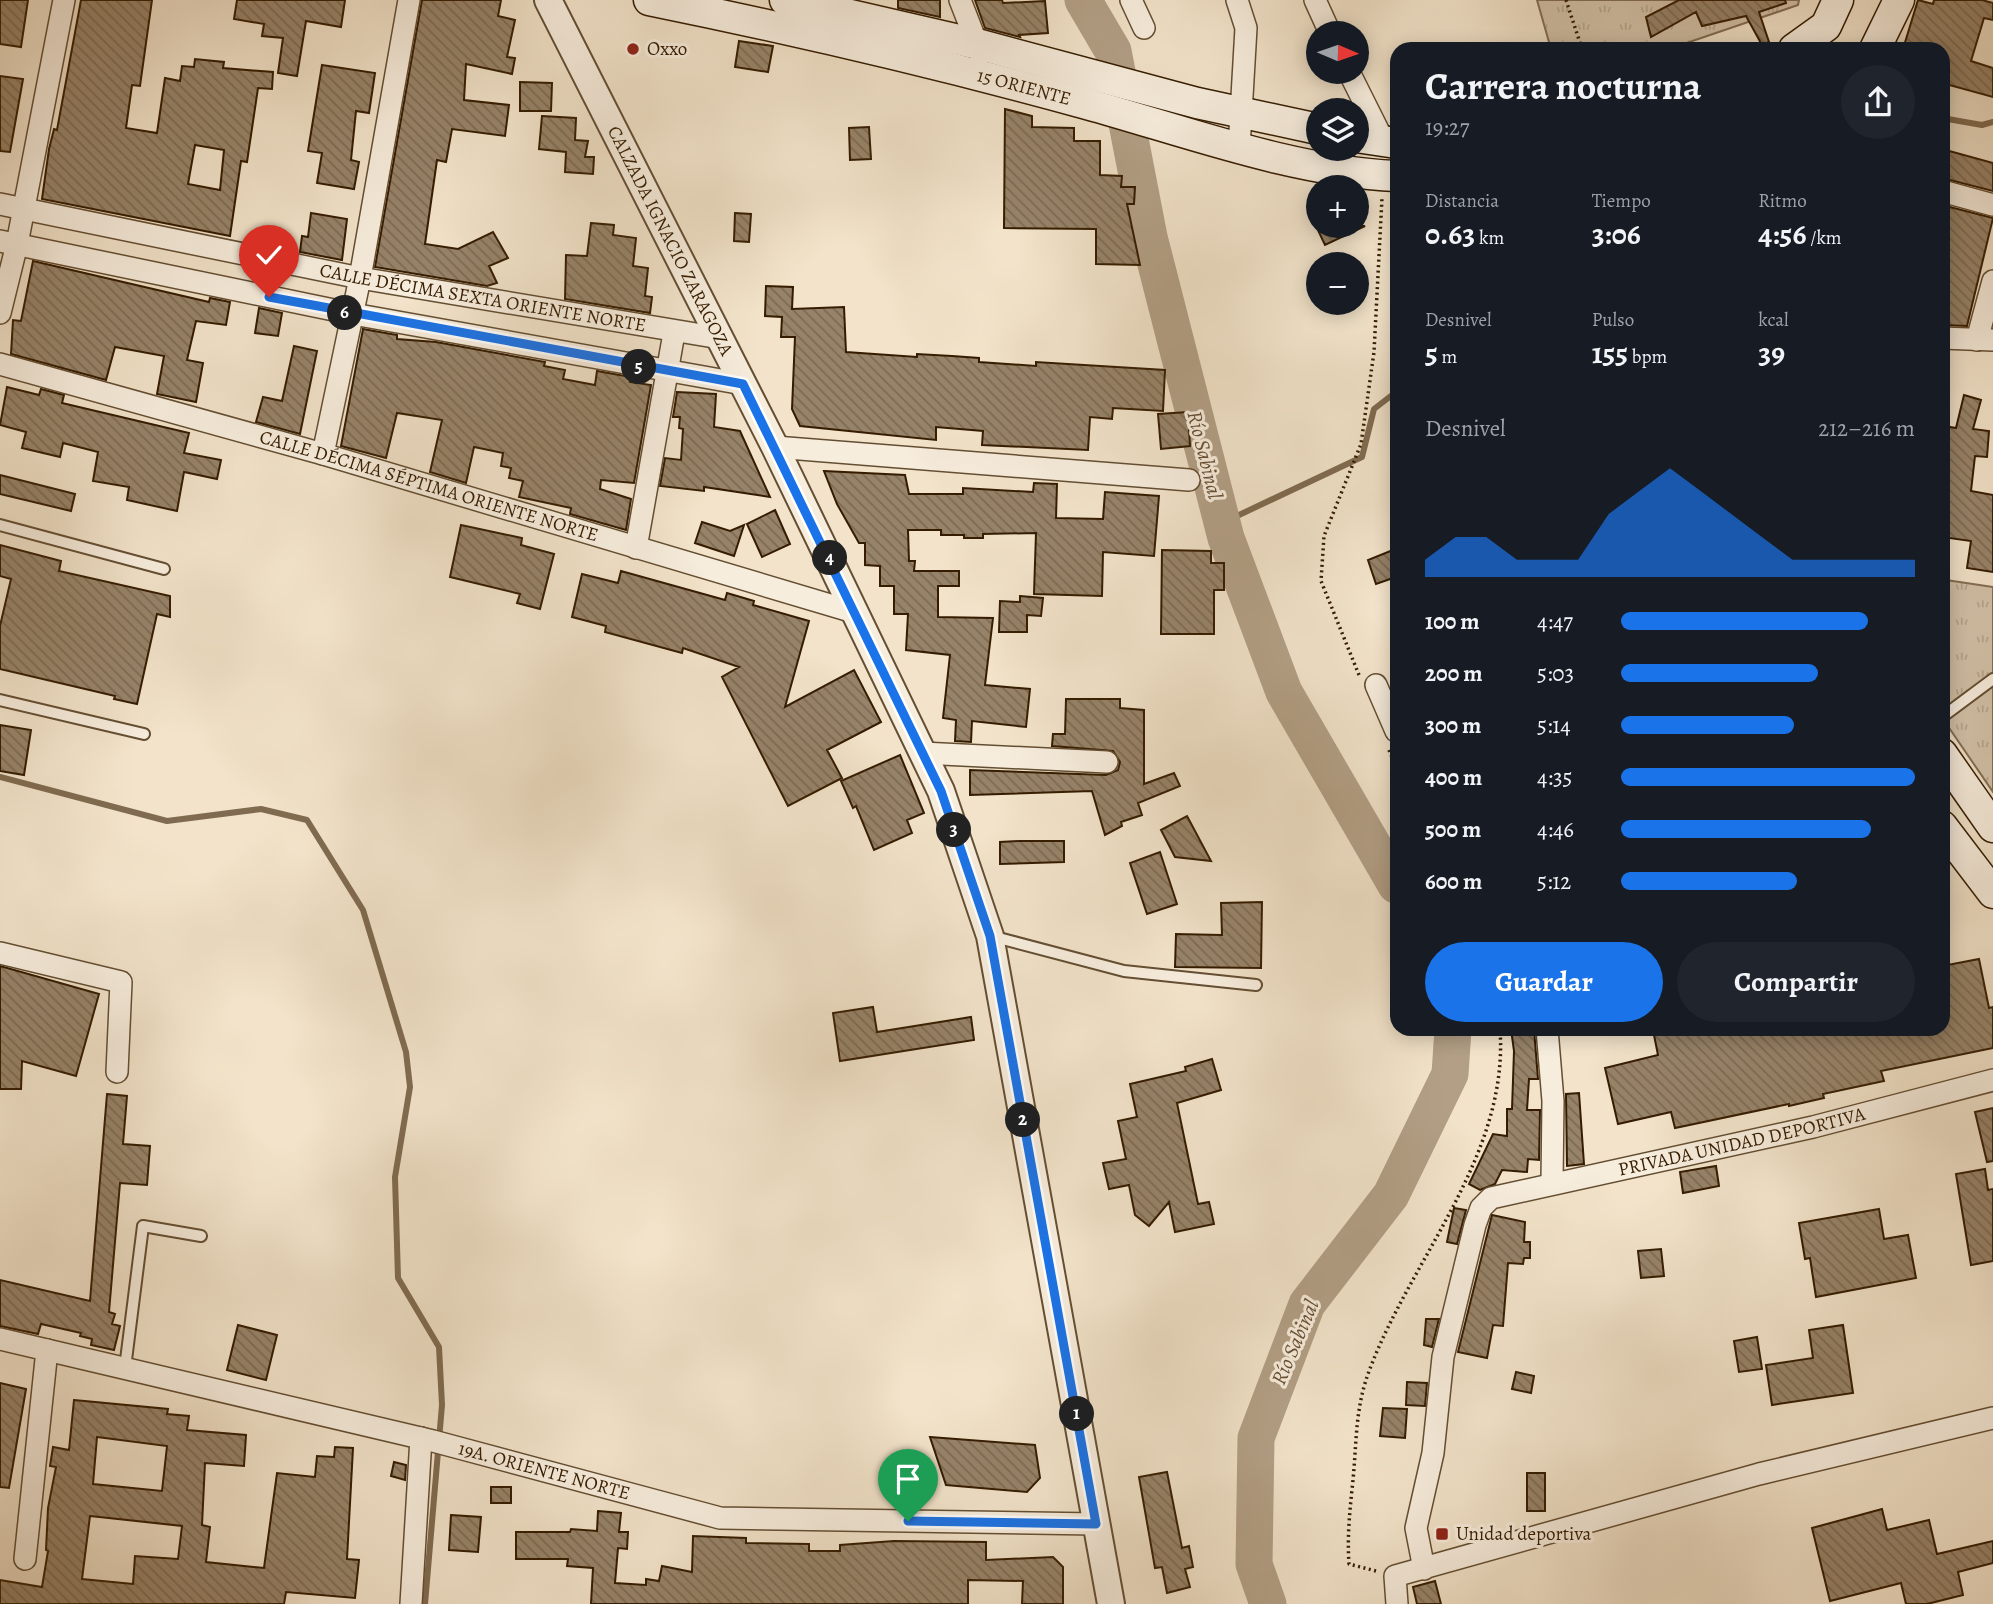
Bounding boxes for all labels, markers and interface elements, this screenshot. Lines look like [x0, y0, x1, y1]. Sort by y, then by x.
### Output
north arrow [1306, 21, 1368, 84]
map controls [1306, 21, 1369, 315]
place label: Oxxo [647, 36, 687, 62]
marker: Oxxo [625, 41, 641, 57]
text: Carrera nocturna [1425, 60, 1701, 112]
street label: 15 ORIENTE [974, 62, 1074, 112]
button: share [1841, 65, 1915, 139]
button: layers [1306, 98, 1369, 161]
text: 19:27 [1425, 112, 1469, 143]
street label: CALZADA IGNACIO ZARAGOZA [601, 121, 740, 361]
button: + [1306, 175, 1369, 238]
text: Distancia [1425, 188, 1499, 214]
text: Tiempo [1592, 188, 1651, 214]
text: Ritmo [1758, 188, 1807, 214]
text: 0.63 [1425, 214, 1475, 254]
text: 3:06 [1592, 214, 1641, 254]
text: 4:56 [1758, 214, 1806, 254]
pin [239, 225, 299, 297]
text: km [1475, 225, 1504, 251]
text: /km [1806, 225, 1842, 251]
icon: check [250, 236, 288, 274]
button: − [1306, 252, 1369, 315]
street label: CALLE DÉCIMA SEXTA ORIENTE NORTE [317, 257, 648, 338]
pin: 6 [328, 296, 362, 330]
text: 6 [340, 299, 349, 325]
text: Desnivel [1425, 307, 1492, 333]
text: Pulso [1592, 307, 1634, 333]
text: kcal [1758, 307, 1789, 333]
text: 5 [1425, 333, 1438, 373]
text: 155 [1592, 333, 1628, 373]
text: 39 [1758, 333, 1785, 373]
text: m [1438, 344, 1457, 370]
text: bpm [1628, 344, 1667, 370]
pin: 5 [622, 350, 656, 384]
text: 5 [634, 353, 643, 379]
water label: Río Sabinal [1181, 408, 1230, 503]
text: Desnivel [1425, 413, 1506, 444]
text: 212–216 m [1818, 413, 1915, 444]
street label: CALLE DÉCIMA SÉPTIMA ORIENTE NORTE [257, 424, 602, 548]
pin: 4 [812, 540, 848, 576]
text: 4 [825, 544, 834, 570]
text: 100 m [1425, 606, 1480, 637]
text: 4:47 [1537, 606, 1573, 637]
text: 200 m [1425, 658, 1483, 689]
text: 5:03 [1537, 658, 1574, 689]
text: 300 m [1425, 710, 1481, 741]
text: 5:14 [1537, 710, 1571, 741]
text: 400 m [1425, 762, 1482, 793]
text: 4:35 [1537, 762, 1572, 793]
pin: 3 [936, 812, 972, 848]
text: 500 m [1425, 814, 1481, 845]
text: 4:46 [1537, 814, 1574, 845]
text: 3 [949, 816, 958, 842]
text: 600 m [1425, 866, 1482, 897]
text: 5:12 [1537, 866, 1571, 897]
button: Guardar [1425, 942, 1663, 1022]
button: Compartir [1677, 942, 1915, 1022]
street label: PRIVADA UNIDAD DEPORTIVA [1616, 1101, 1869, 1183]
pin: 2 [1006, 1102, 1040, 1138]
text: 2 [1018, 1106, 1027, 1132]
water label: Río Sabinal [1265, 1294, 1326, 1389]
pin: 1 [1060, 1396, 1094, 1432]
text: 1 [1073, 1400, 1080, 1426]
street label: 19A. ORIENTE NORTE [455, 1435, 633, 1506]
pin [878, 1449, 938, 1521]
icon: arrive [889, 1460, 927, 1498]
place label: Unidad deportiva [1456, 1521, 1592, 1547]
marker: Unidad deportiva [1434, 1526, 1450, 1542]

